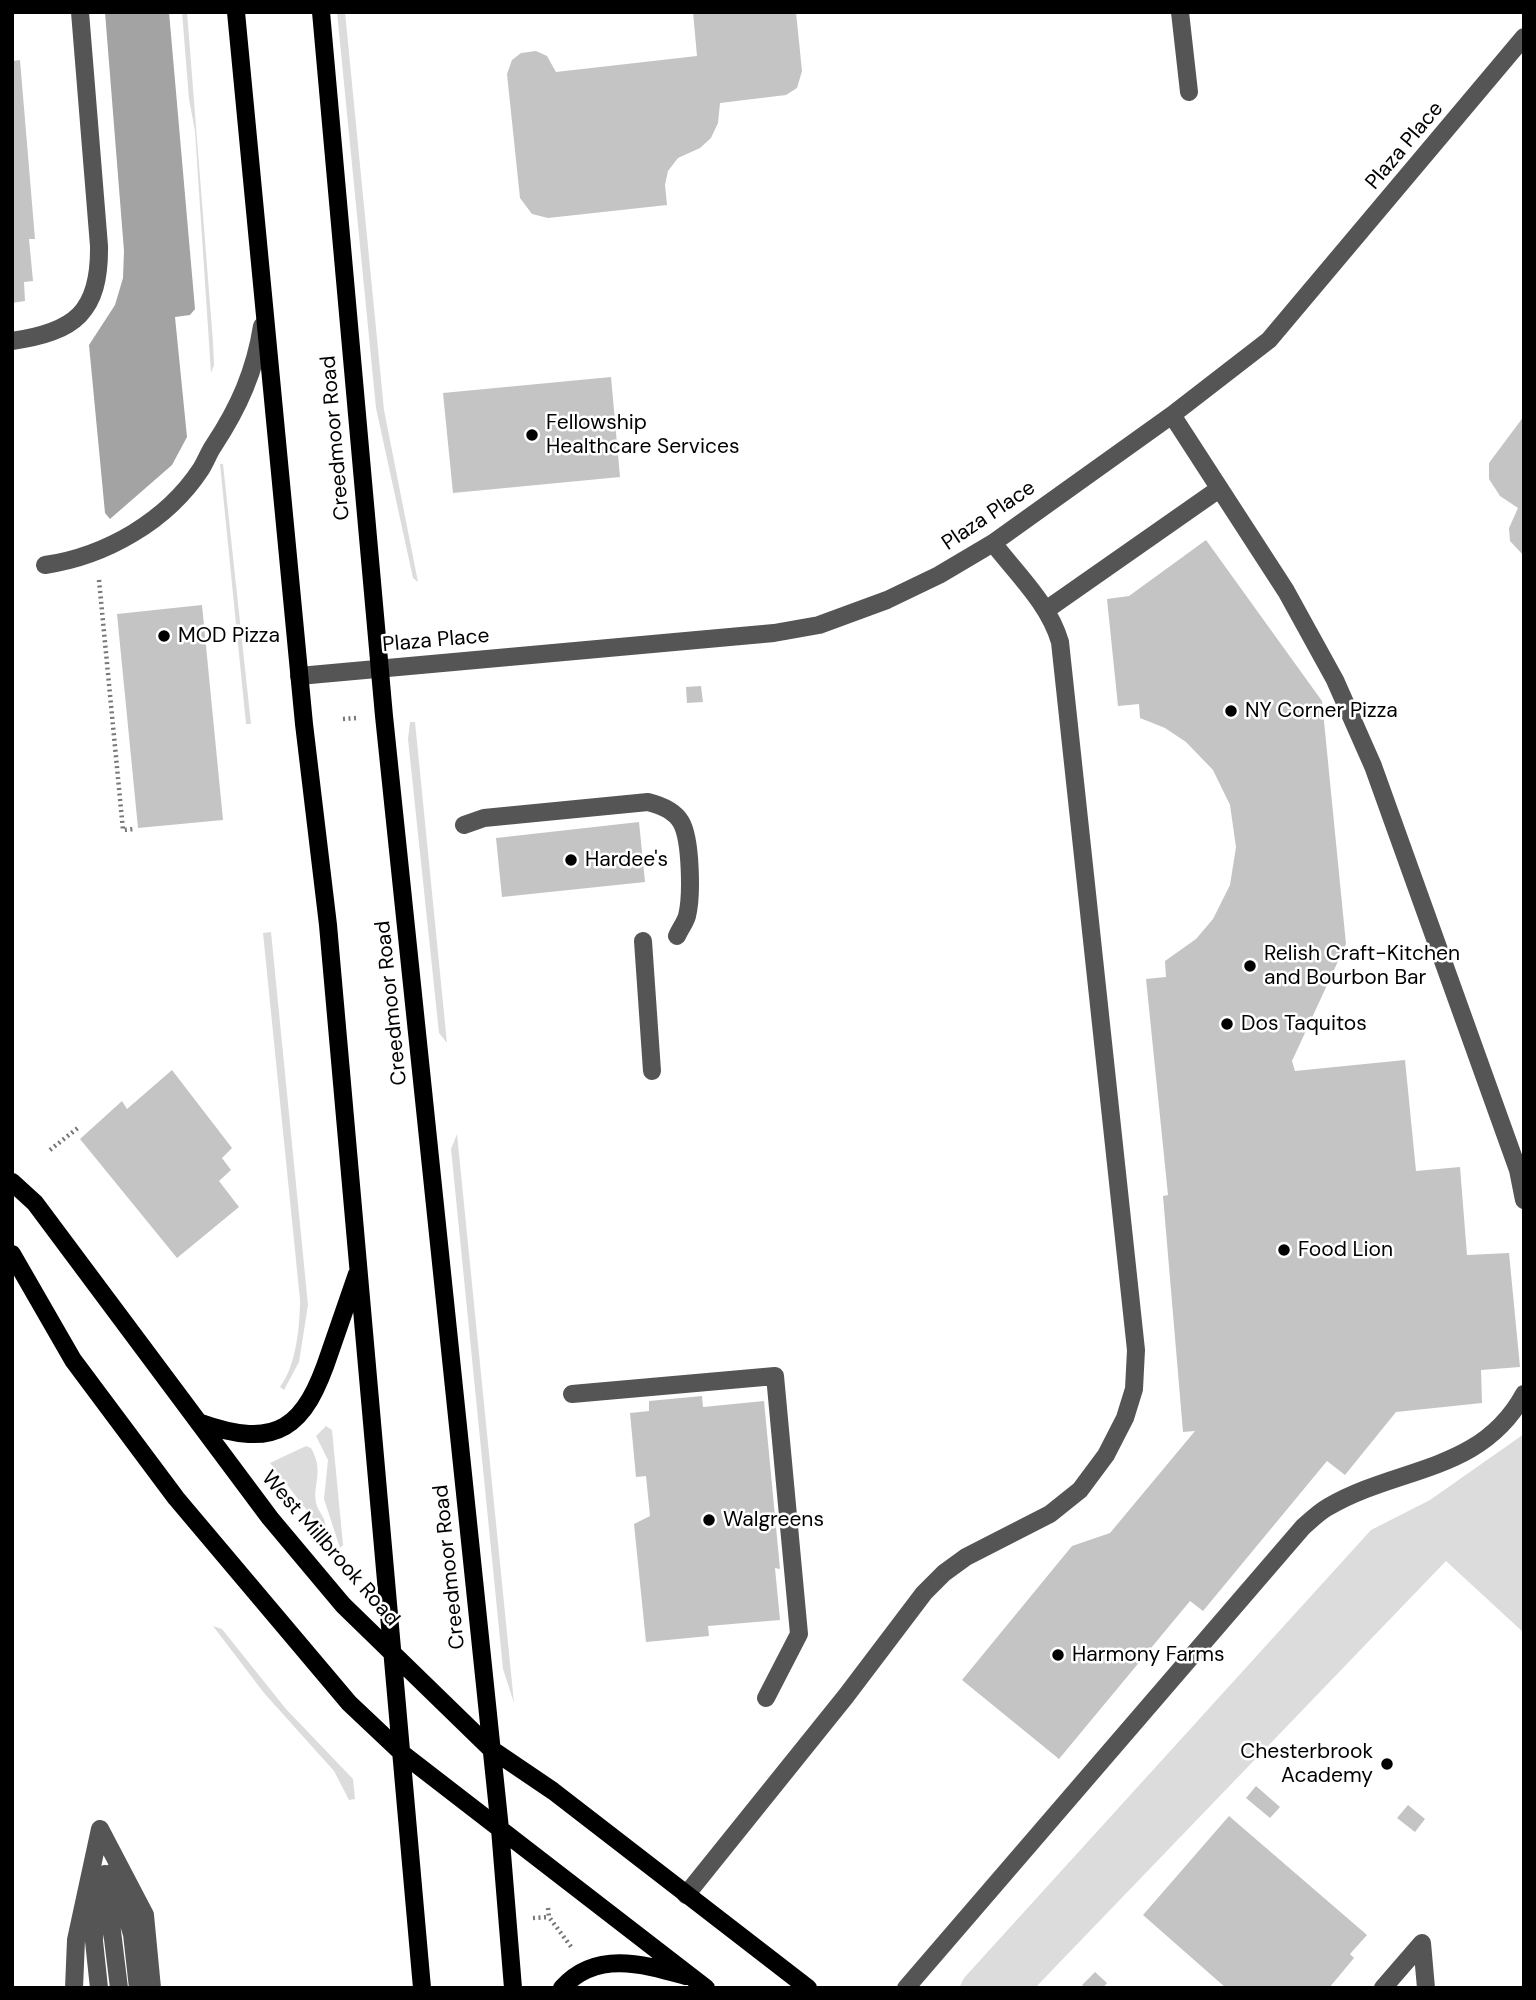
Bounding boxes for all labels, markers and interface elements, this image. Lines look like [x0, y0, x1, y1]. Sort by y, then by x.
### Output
street label: Plaza Place [1361, 97, 1449, 195]
street label: Creedmoor Road [316, 355, 356, 521]
place label: Fellowship Healthcare Services [546, 410, 739, 460]
marker: Fellowship Healthcare Services [524, 427, 540, 443]
street label: Plaza Place [938, 476, 1040, 556]
place label: MOD Pizza [178, 623, 280, 649]
street label: Plaza Place [382, 624, 490, 658]
marker: MOD Pizza [156, 628, 172, 644]
place label: NY Corner Pizza [1245, 698, 1398, 724]
marker: NY Corner Pizza [1223, 703, 1239, 719]
place label: Hardee's [585, 847, 668, 873]
marker: Hardee's [563, 852, 579, 868]
street label: Creedmoor Road [371, 919, 413, 1087]
place label: Relish Craft-Kitchen and Bourbon Bar [1264, 941, 1460, 991]
marker: Relish Craft-Kitchen and Bourbon Bar [1242, 958, 1258, 974]
place label: Dos Taquitos [1241, 1011, 1367, 1037]
marker: Dos Taquitos [1219, 1016, 1235, 1032]
place label: Food Lion [1298, 1237, 1393, 1263]
marker: Food Lion [1276, 1242, 1292, 1258]
street label: West Millbrook Road [256, 1466, 404, 1632]
street label: Creedmoor Road [429, 1483, 471, 1651]
place label: Walgreens [723, 1507, 824, 1533]
marker: Walgreens [701, 1512, 717, 1528]
place label: Harmony Farms [1072, 1642, 1225, 1668]
marker: Harmony Farms [1050, 1647, 1066, 1663]
place label: Chesterbrook Academy [1240, 1739, 1373, 1789]
marker: Chesterbrook Academy [1379, 1756, 1395, 1772]

